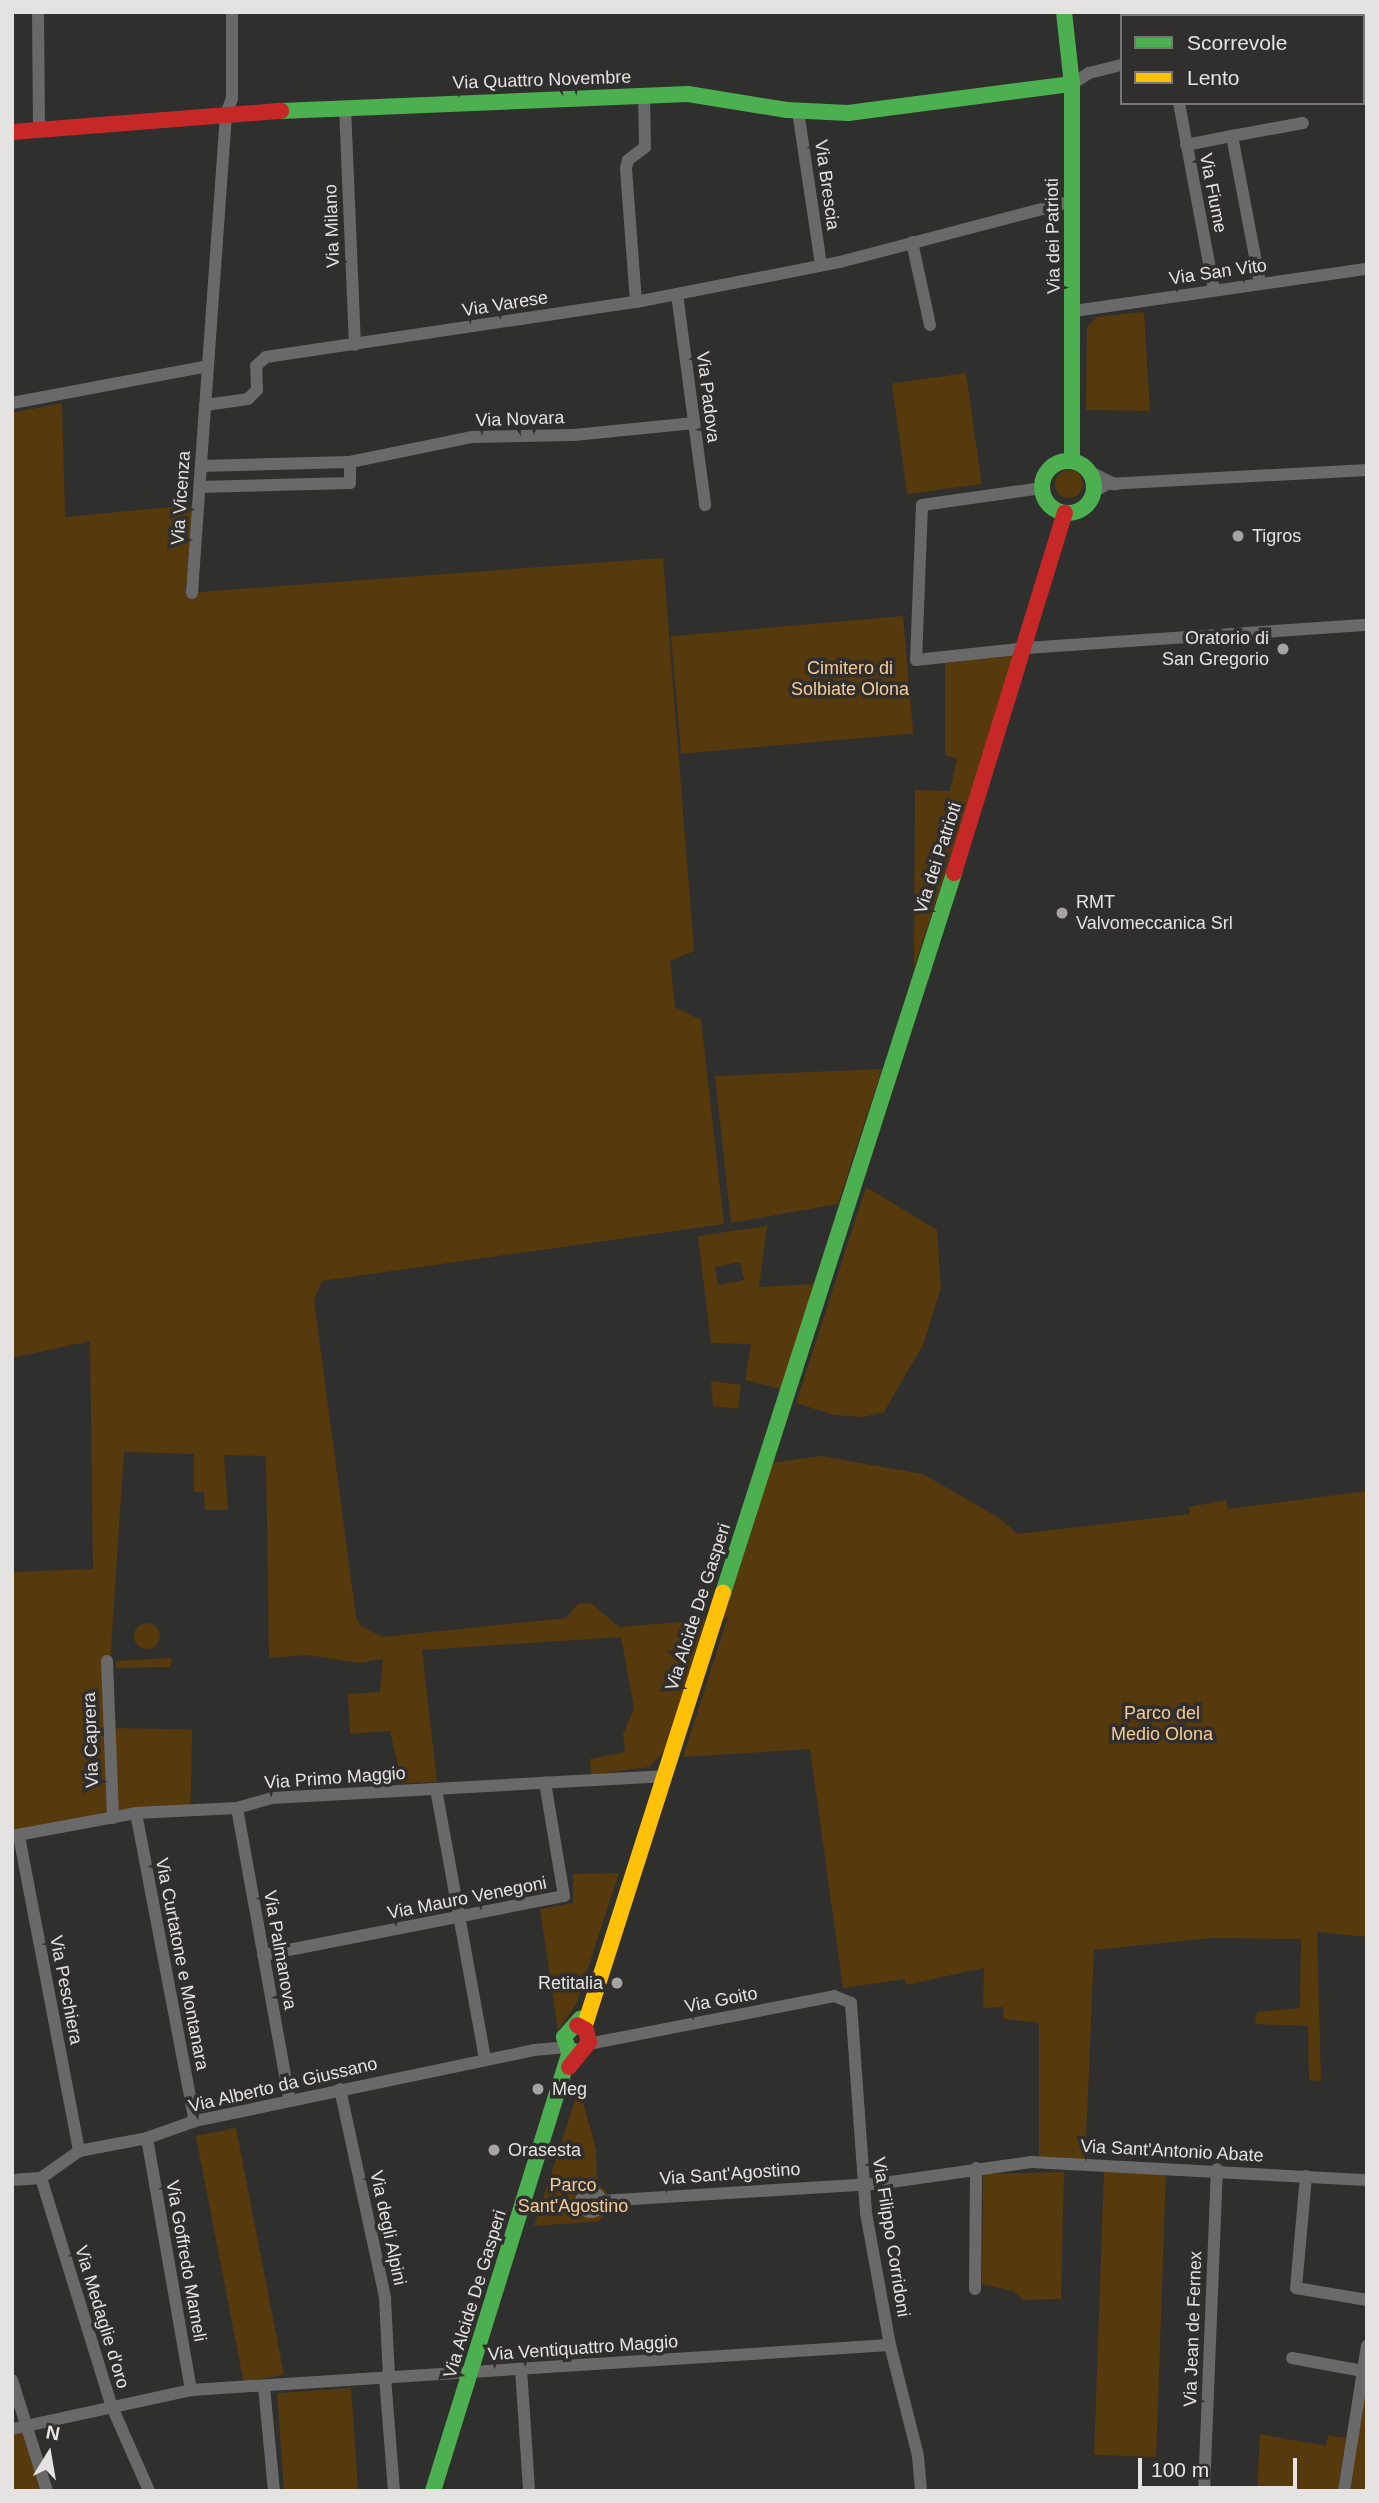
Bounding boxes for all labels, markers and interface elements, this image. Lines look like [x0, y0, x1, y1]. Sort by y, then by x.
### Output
legend [1120, 14, 1365, 105]
text: Scorrevole [1187, 31, 1287, 54]
street label: Via Quattro Novembre [452, 66, 632, 94]
text: Lento [1187, 66, 1240, 89]
street label: Via Brescia [810, 139, 844, 231]
street label: Via Fiume [1195, 151, 1231, 235]
street label: Via dei Patrioti [1041, 178, 1065, 294]
street label: Via Milano [320, 184, 344, 268]
street label: Via San Vito [1168, 254, 1268, 290]
street label: Via Varese [461, 287, 549, 321]
street label: Via Padova [692, 350, 724, 444]
street label: Via Novara [475, 407, 565, 431]
street label: Via Vicenza [167, 450, 195, 546]
place label: Tigros [1252, 525, 1301, 547]
marker: Tigros [1230, 528, 1246, 544]
place label: Oratorio di San Gregorio [1162, 628, 1269, 670]
marker: Oratorio di San Gregorio [1275, 641, 1291, 657]
park label: Cimitero di Solbiate Olona [791, 658, 909, 700]
street label: Via dei Patrioti [910, 800, 966, 916]
place label: RMT Valvomeccanica Srl [1076, 892, 1233, 934]
marker: RMT Valvomeccanica Srl [1054, 905, 1070, 921]
street label: Via Alcide De Gasperi [661, 1520, 735, 1694]
street label: Via Caprera [79, 1692, 103, 1788]
park label: Parco del Medio Olona [1111, 1703, 1213, 1746]
street label: Via Primo Maggio [264, 1762, 406, 1794]
street label: Via Curtatone e Montanara [151, 1856, 213, 2072]
street label: Via Mauro Venegoni [386, 1872, 548, 1924]
street label: Via Palmanova [259, 1889, 301, 2011]
street label: Via Peschiera [45, 1934, 87, 2046]
place label: Retitalia [538, 1972, 603, 1994]
marker: Retitalia [609, 1975, 625, 1991]
street label: Via Goito [683, 1982, 759, 2018]
street label: Via Alberto da Giussano [186, 2053, 380, 2117]
place label: Meg [552, 2078, 587, 2100]
marker: Meg [530, 2081, 546, 2097]
street label: Via Sant'Antonio Abate [1079, 2135, 1265, 2167]
place label: Orasesta [508, 2139, 581, 2161]
marker: Orasesta [486, 2142, 502, 2158]
street label: Via Filippo Corridoni [868, 2155, 914, 2319]
street label: Via Sant'Agostino [659, 2158, 801, 2190]
street label: Via degli Alpini [365, 2168, 411, 2288]
park label: Parco Sant'Agostino [518, 2175, 628, 2218]
street label: Via Goffredo Mameli [161, 2179, 211, 2343]
street label: Via Alcide De Gasperi [439, 2207, 511, 2381]
street label: Via Medaglie d'oro [70, 2243, 134, 2391]
street label: Via Jean de Fernex [1179, 2251, 1207, 2407]
street label: Via Ventiquattro Maggio [487, 2331, 679, 2365]
north arrow [14, 2419, 84, 2489]
text: N [44, 2421, 62, 2445]
scale bar [1141, 2444, 1300, 2488]
text: 100 m [1151, 2458, 1209, 2481]

